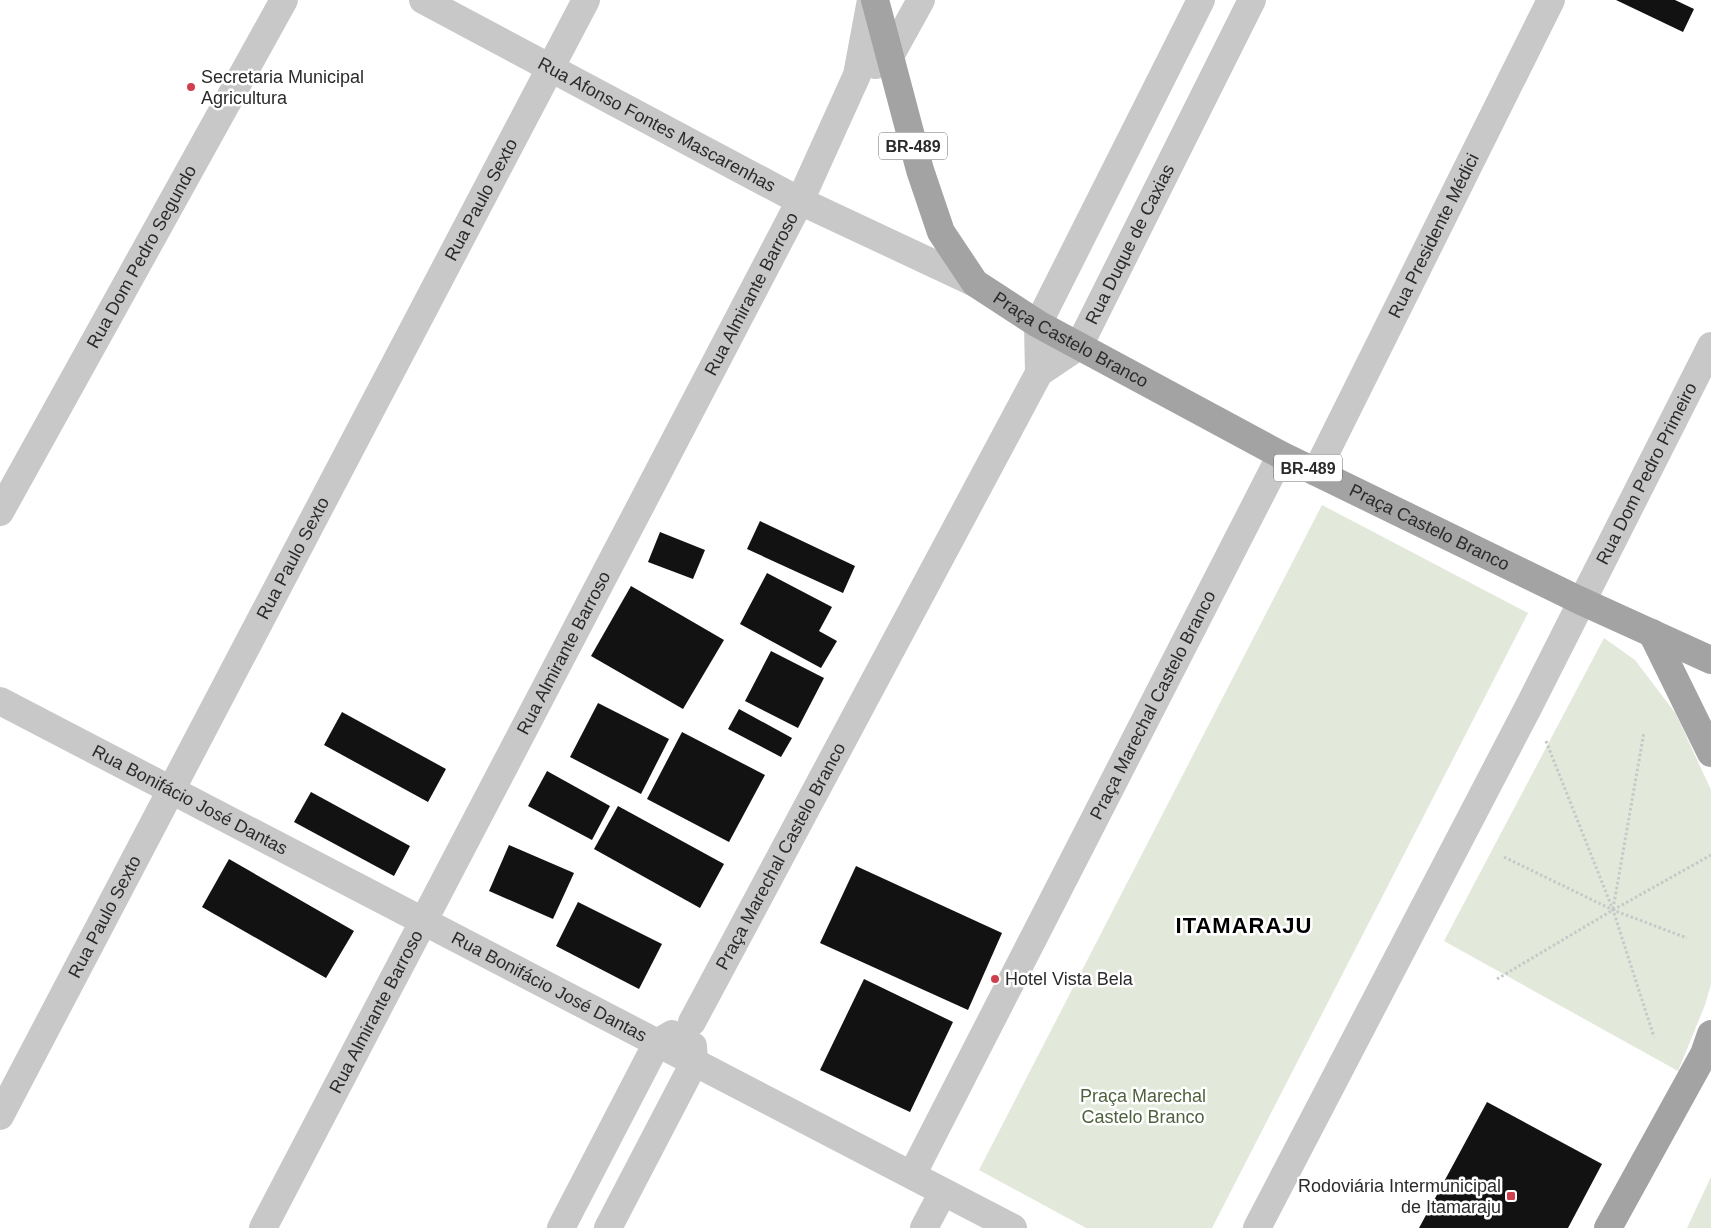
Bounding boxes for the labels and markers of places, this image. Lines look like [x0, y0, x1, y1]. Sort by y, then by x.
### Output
place label: Secretaria Municipal Agricultura [201, 67, 364, 108]
marker: Secretaria Municipal Agricultura [185, 81, 197, 93]
place label: Hotel Vista Bela [1005, 969, 1134, 989]
marker: Hotel Vista Bela [989, 973, 1001, 985]
place label: Rodoviária Intermunicipal de Itamaraju [1298, 1176, 1501, 1217]
marker: Rodoviária Intermunicipal de Itamaraju [1505, 1190, 1517, 1202]

